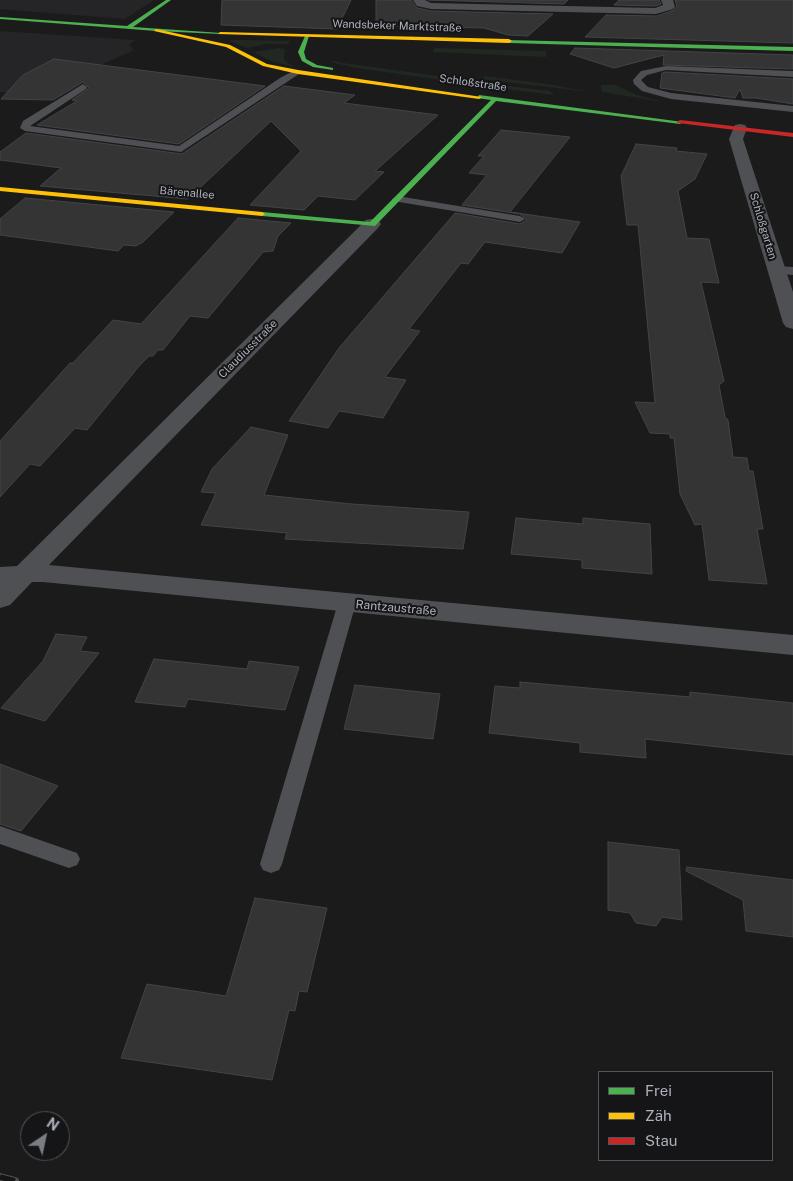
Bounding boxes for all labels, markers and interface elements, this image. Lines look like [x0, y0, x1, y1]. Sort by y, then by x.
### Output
street label: Wandsbeker Marktstraße [332, 17, 462, 35]
street label: Schloßstraße [438, 72, 508, 94]
street label: Bärenallee [159, 184, 215, 202]
street label: Schloßgarten [747, 191, 779, 261]
street label: Claudiusstraße [216, 317, 280, 381]
street label: Rantzaustraße [355, 597, 437, 619]
legend [598, 1071, 773, 1161]
text: Frei [645, 1082, 672, 1099]
text: Zäh [645, 1107, 672, 1124]
north arrow [20, 1111, 70, 1161]
text: N [44, 1115, 62, 1134]
text: Stau [645, 1132, 678, 1149]

